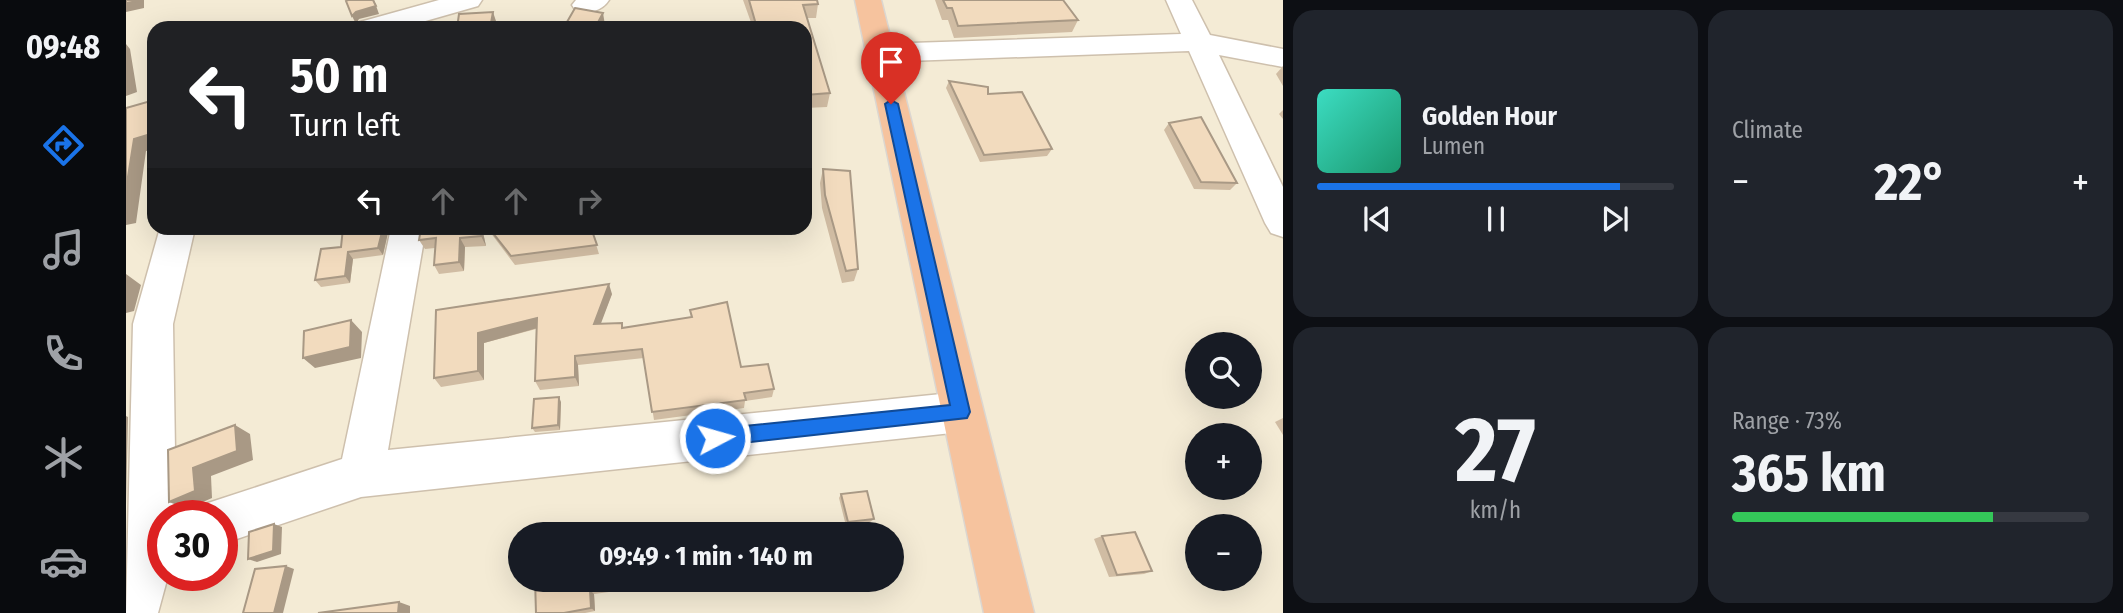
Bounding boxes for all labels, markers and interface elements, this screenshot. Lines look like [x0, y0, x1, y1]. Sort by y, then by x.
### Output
text: 09:48 [26, 28, 100, 66]
pin [861, 32, 921, 104]
icon: arrive [872, 43, 910, 81]
text: 50 m [290, 46, 388, 105]
icon: left [175, 49, 266, 140]
text: Golden Hour [1422, 101, 1557, 132]
text: Turn left [290, 106, 400, 144]
text: Climate [1732, 116, 1803, 144]
icon: directions [39, 121, 88, 170]
text: Lumen [1422, 132, 1485, 160]
text: 22° [1874, 151, 1947, 214]
text: − [1732, 159, 1749, 205]
text: + [2072, 159, 2089, 205]
icon: left [351, 182, 389, 220]
icon: ahead [424, 182, 462, 220]
icon: ahead [497, 182, 535, 220]
icon: right [570, 182, 608, 220]
icon: previous [1358, 200, 1396, 238]
icon: pause [1477, 200, 1515, 238]
icon: next [1596, 200, 1634, 238]
icon: music [39, 225, 88, 274]
icon: phone [39, 329, 88, 378]
map controls [1185, 332, 1262, 591]
button: search [1185, 332, 1262, 409]
text: 27 [1455, 396, 1536, 505]
position arrow [678, 401, 752, 475]
text: Range · 73% [1732, 407, 1842, 435]
button: + [1185, 423, 1262, 500]
icon: climate [39, 433, 88, 482]
text: 365 km [1732, 442, 1886, 505]
text: km/h [1470, 496, 1521, 524]
speed limit sign: 30 [147, 500, 238, 591]
button: − [1185, 514, 1262, 591]
icon: car [39, 537, 88, 586]
text: 09:49 · 1 min · 140 m [599, 541, 813, 572]

